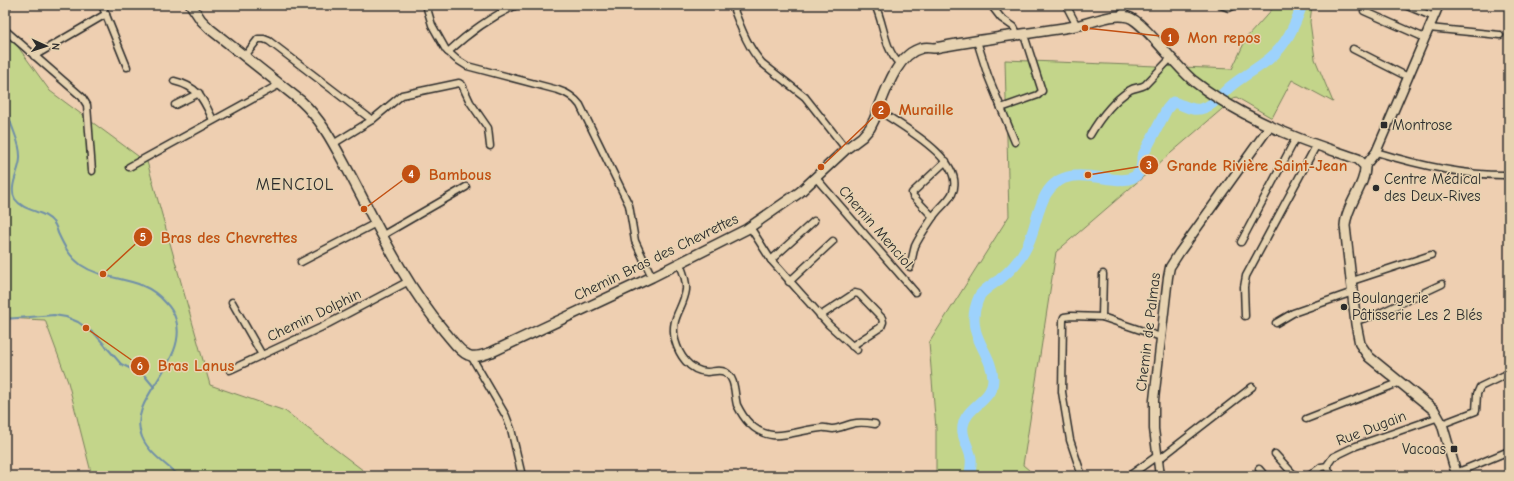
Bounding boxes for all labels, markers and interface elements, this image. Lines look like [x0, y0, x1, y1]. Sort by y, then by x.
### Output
callout: Mon repos [1160, 23, 1268, 51]
north arrow [26, 26, 66, 66]
text: Mon repos [1188, 29, 1261, 47]
text: 1 [1168, 31, 1173, 45]
text: N [49, 43, 62, 50]
callout: Muraille [871, 96, 962, 124]
text: Muraille [899, 101, 953, 119]
text: 2 [878, 103, 884, 117]
place label: Montrose [1392, 116, 1453, 134]
marker: Montrose [1379, 120, 1389, 130]
callout: Grande Rivière Saint-Jean [1139, 151, 1355, 179]
text: Grande Rivière Saint-Jean [1167, 157, 1347, 175]
text: 3 [1146, 158, 1152, 172]
callout: Bambous [401, 160, 499, 188]
text: Bambous [429, 166, 491, 184]
text: 4 [408, 167, 414, 181]
place label: Centre Médical des Deux-Rives [1384, 170, 1481, 205]
district label: MENCIOL [256, 175, 334, 194]
street label: Chemin Menciol [835, 182, 917, 272]
marker: Centre Médical des Deux-Rives [1371, 183, 1381, 193]
street label: Chemin Bras des Chevrettes [571, 209, 741, 305]
callout: Bras des Chevrettes [133, 223, 305, 251]
text: Bras des Chevrettes [161, 229, 297, 247]
text: 5 [140, 230, 146, 244]
street label: Chemin de Palmas [1132, 272, 1164, 392]
street label: Chemin Dolphin [264, 284, 364, 346]
place label: Boulangerie Pâtisserie Les 2 Blés [1352, 289, 1482, 324]
marker: Boulangerie Pâtisserie Les 2 Blés [1339, 302, 1349, 312]
callout: Bras Lanus [130, 352, 242, 380]
text: Bras Lanus [158, 357, 234, 375]
text: 6 [137, 359, 143, 373]
street label: Rue Dugain [1333, 406, 1409, 450]
place label: Vacoas [1402, 440, 1446, 458]
marker: Vacoas [1449, 444, 1459, 454]

